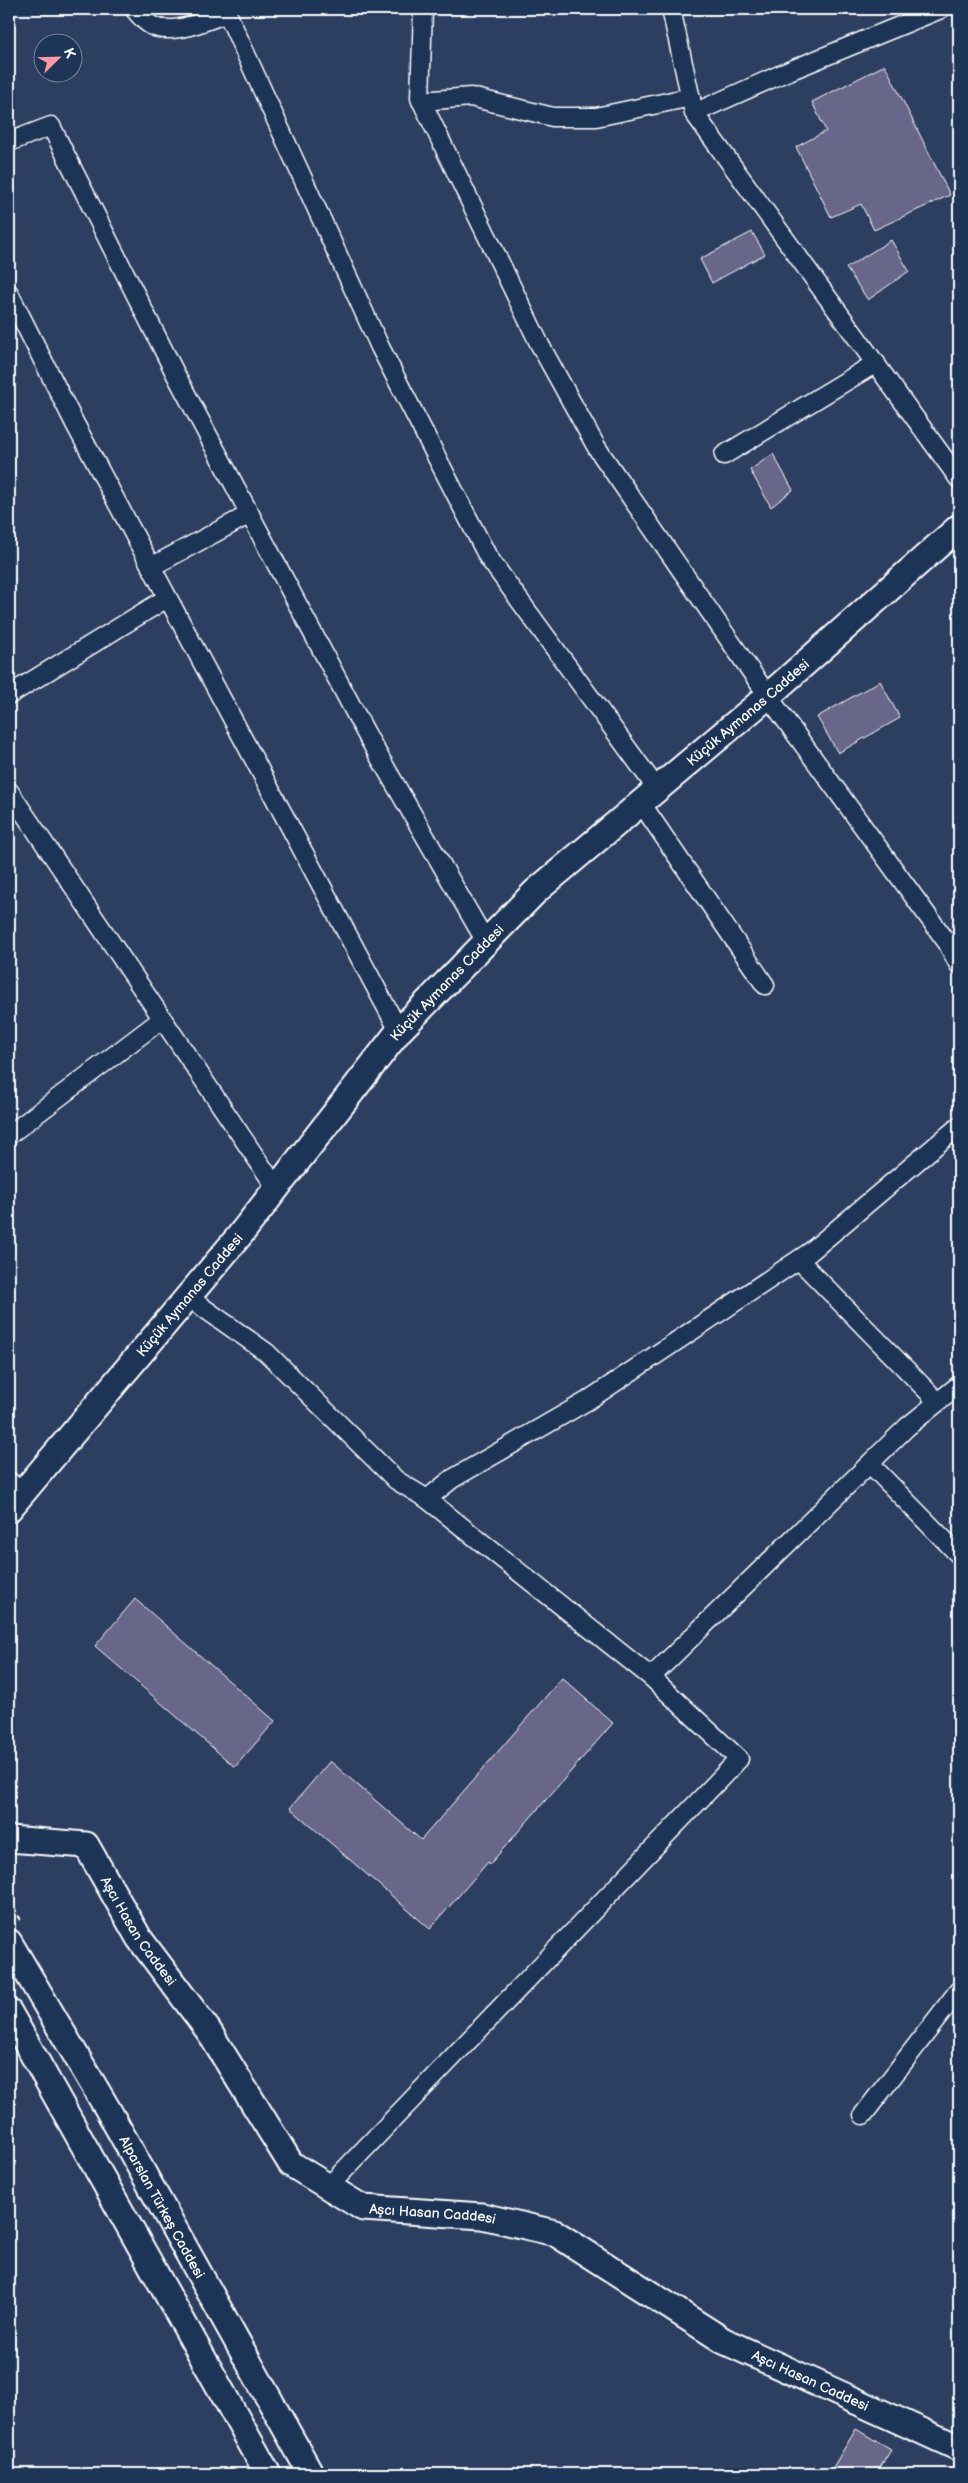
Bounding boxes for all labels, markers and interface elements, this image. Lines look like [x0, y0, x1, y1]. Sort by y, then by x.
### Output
north arrow [32, 32, 82, 82]
text: K [60, 45, 79, 61]
street label: Küçük Aymanas Caddesi [683, 656, 813, 770]
street label: Küçük Aymanas Caddesi [387, 921, 507, 1044]
street label: Küçük Aymanas Caddesi [133, 1230, 247, 1360]
street label: Aşcı Hasan Caddesi [97, 1874, 180, 1989]
street label: Alparslan Türkeş Caddesi [115, 2133, 208, 2281]
street label: Aşcı Hasan Caddesi [369, 2200, 497, 2228]
street label: Aşcı Hasan Caddesi [749, 2347, 871, 2415]

